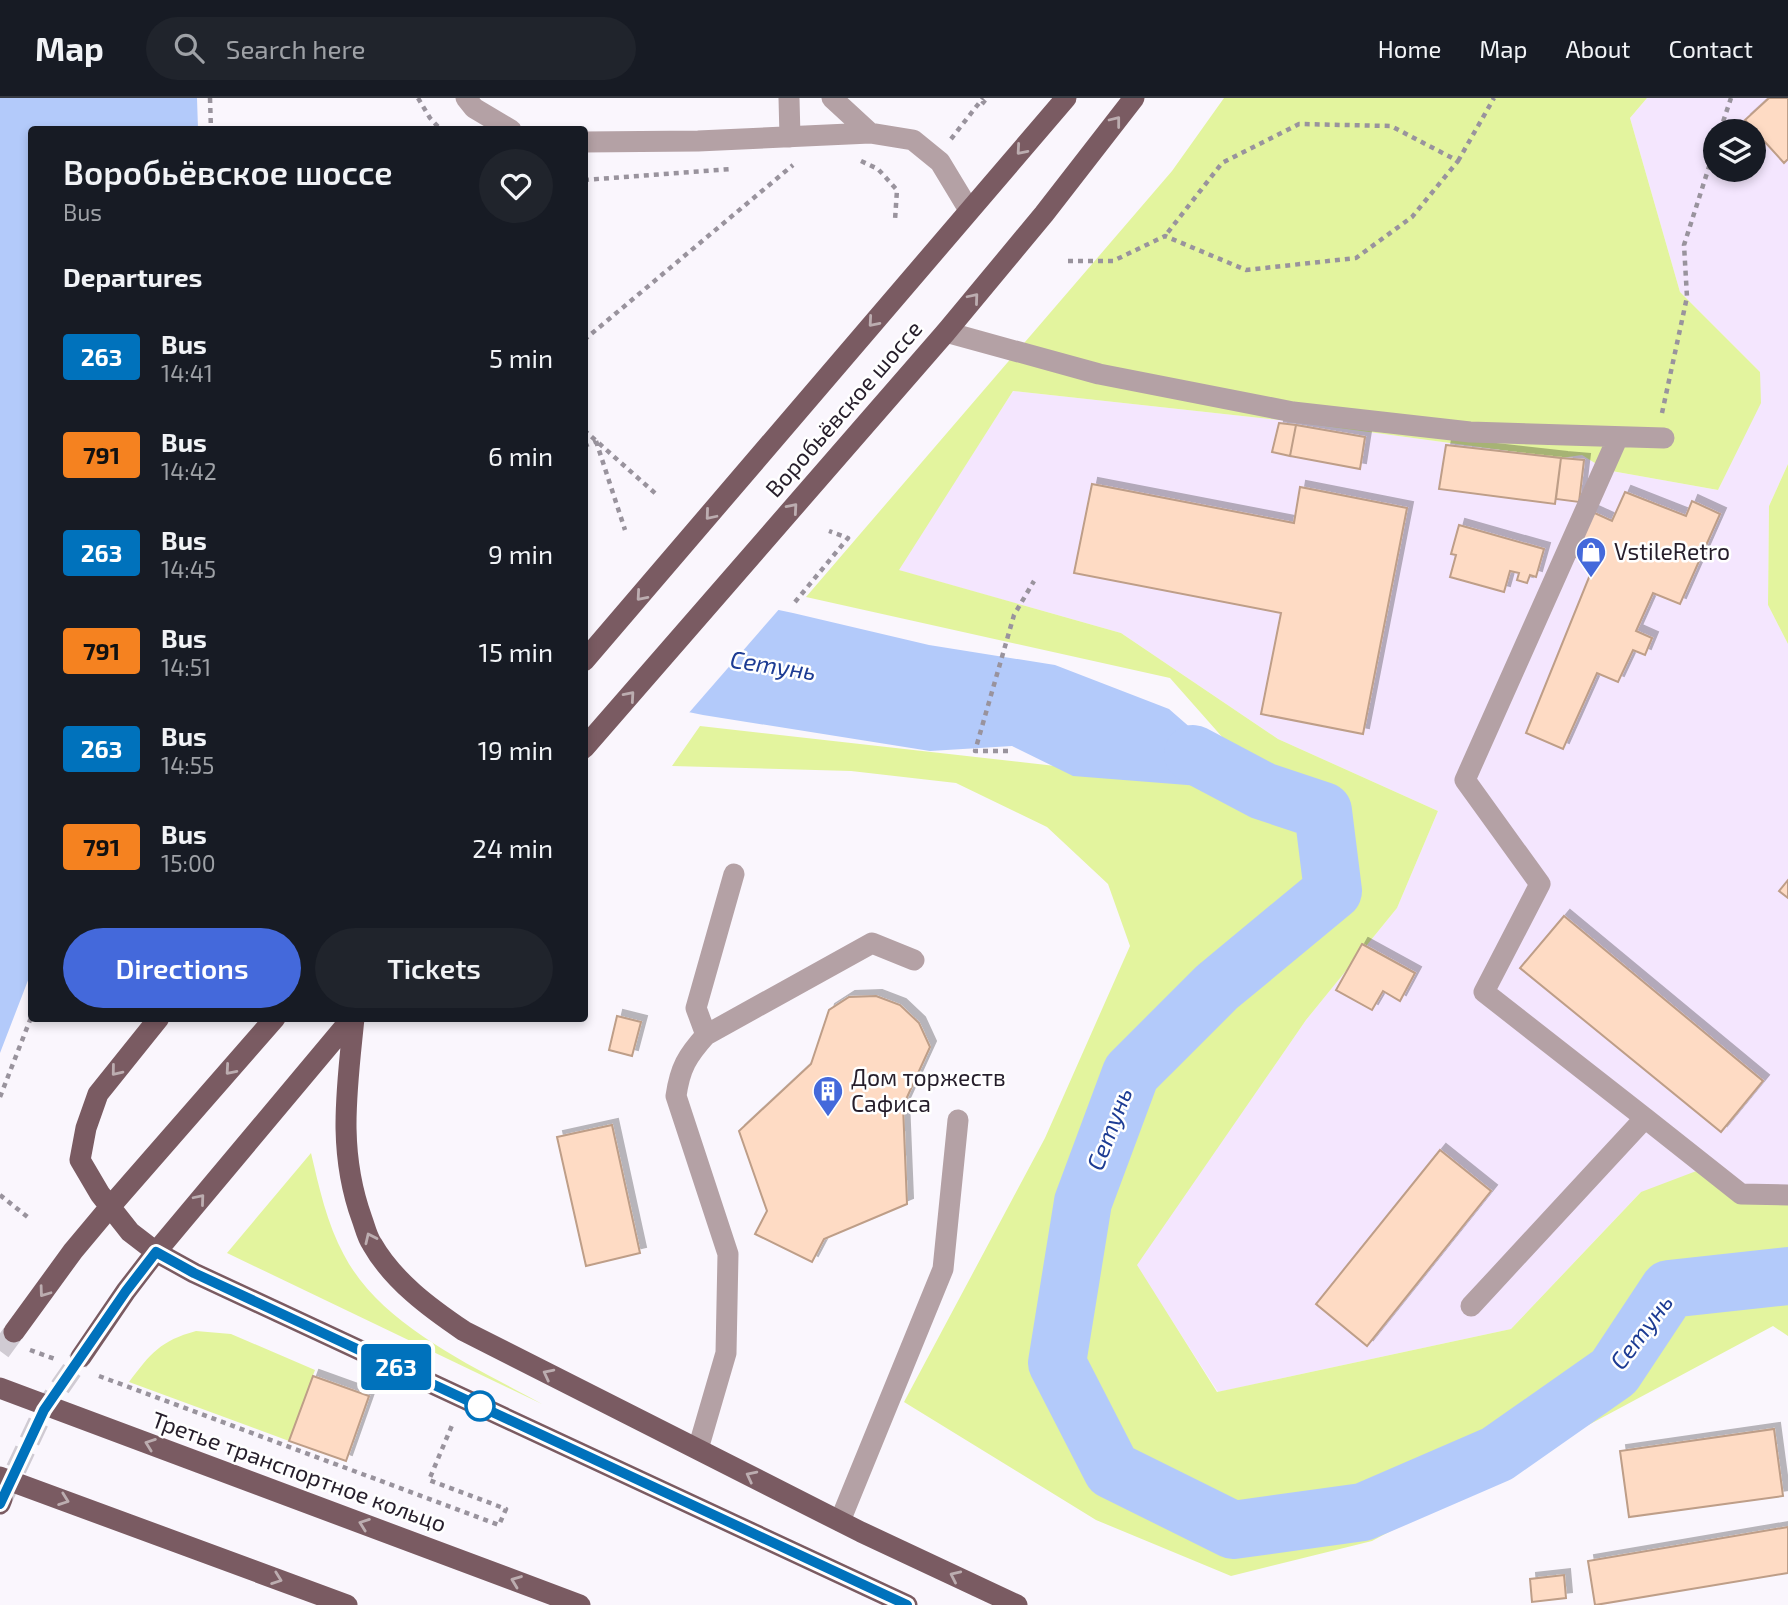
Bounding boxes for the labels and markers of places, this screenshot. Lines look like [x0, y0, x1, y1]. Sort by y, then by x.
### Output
shop icon: VstileRetro [1574, 535, 1608, 579]
place label: VstileRetro [1614, 537, 1730, 565]
place label: Дом торжеств Сафиса [851, 1063, 1006, 1117]
building icon: Дом торжеств Сафиса [811, 1074, 845, 1118]
unlabelled marker [465, 1391, 495, 1421]

